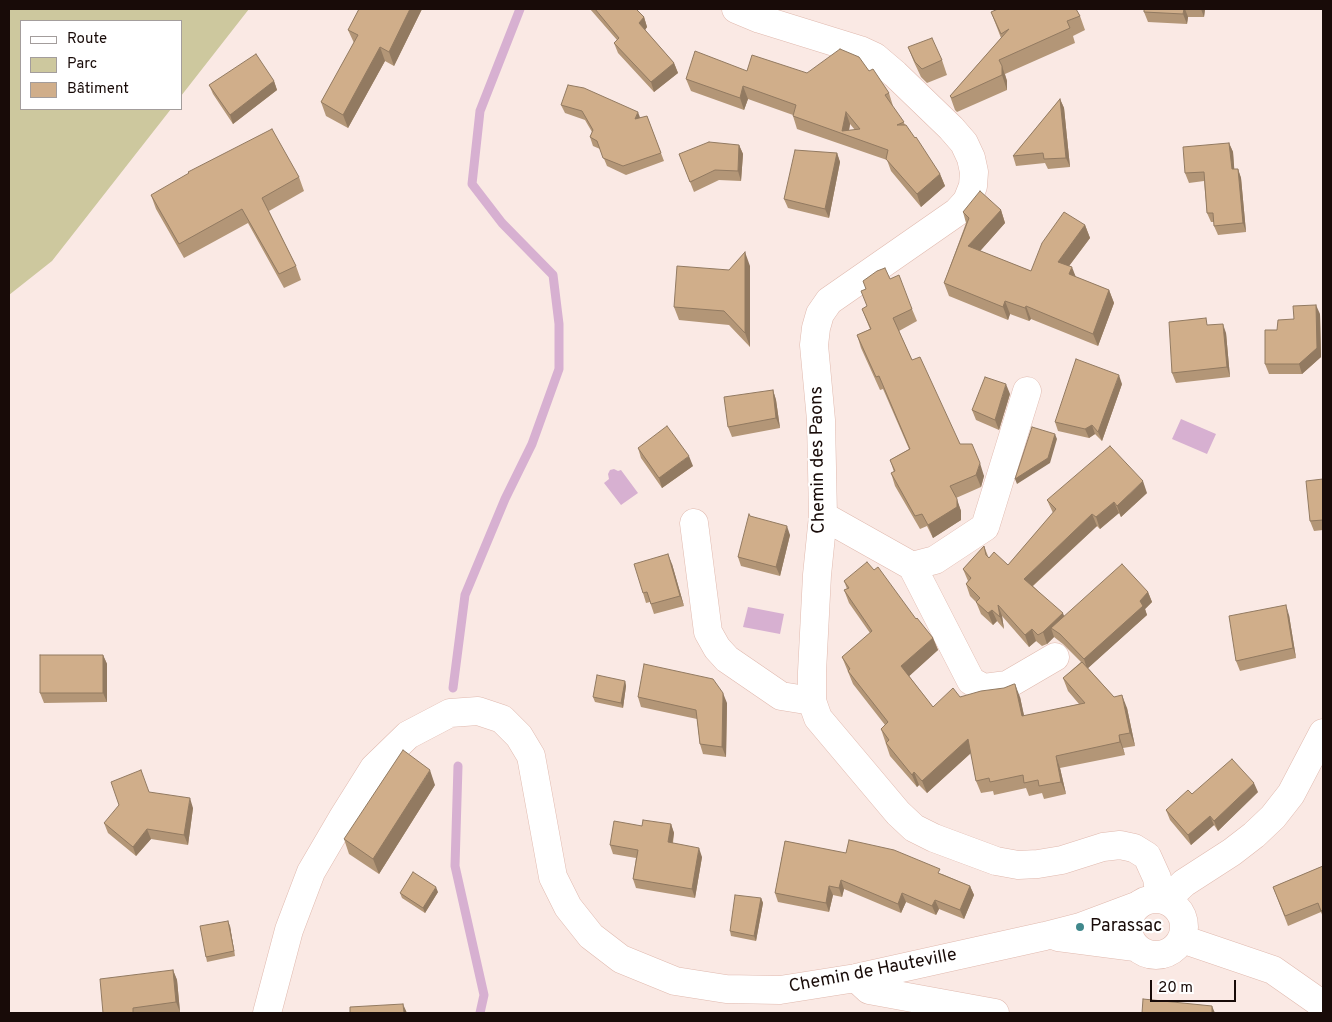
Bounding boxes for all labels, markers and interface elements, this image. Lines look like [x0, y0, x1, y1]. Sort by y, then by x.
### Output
legend [20, 20, 182, 110]
text: Route [67, 30, 107, 49]
text: Parc [67, 55, 97, 74]
text: Bâtiment [67, 80, 129, 99]
street label: Chemin des Paons [807, 386, 831, 534]
place label: Parassac [1090, 916, 1162, 938]
marker: Parassac [1074, 921, 1086, 933]
street label: Chemin de Hauteville [787, 945, 959, 999]
scale bar [1152, 970, 1238, 1002]
text: 20 m [1158, 979, 1193, 998]

